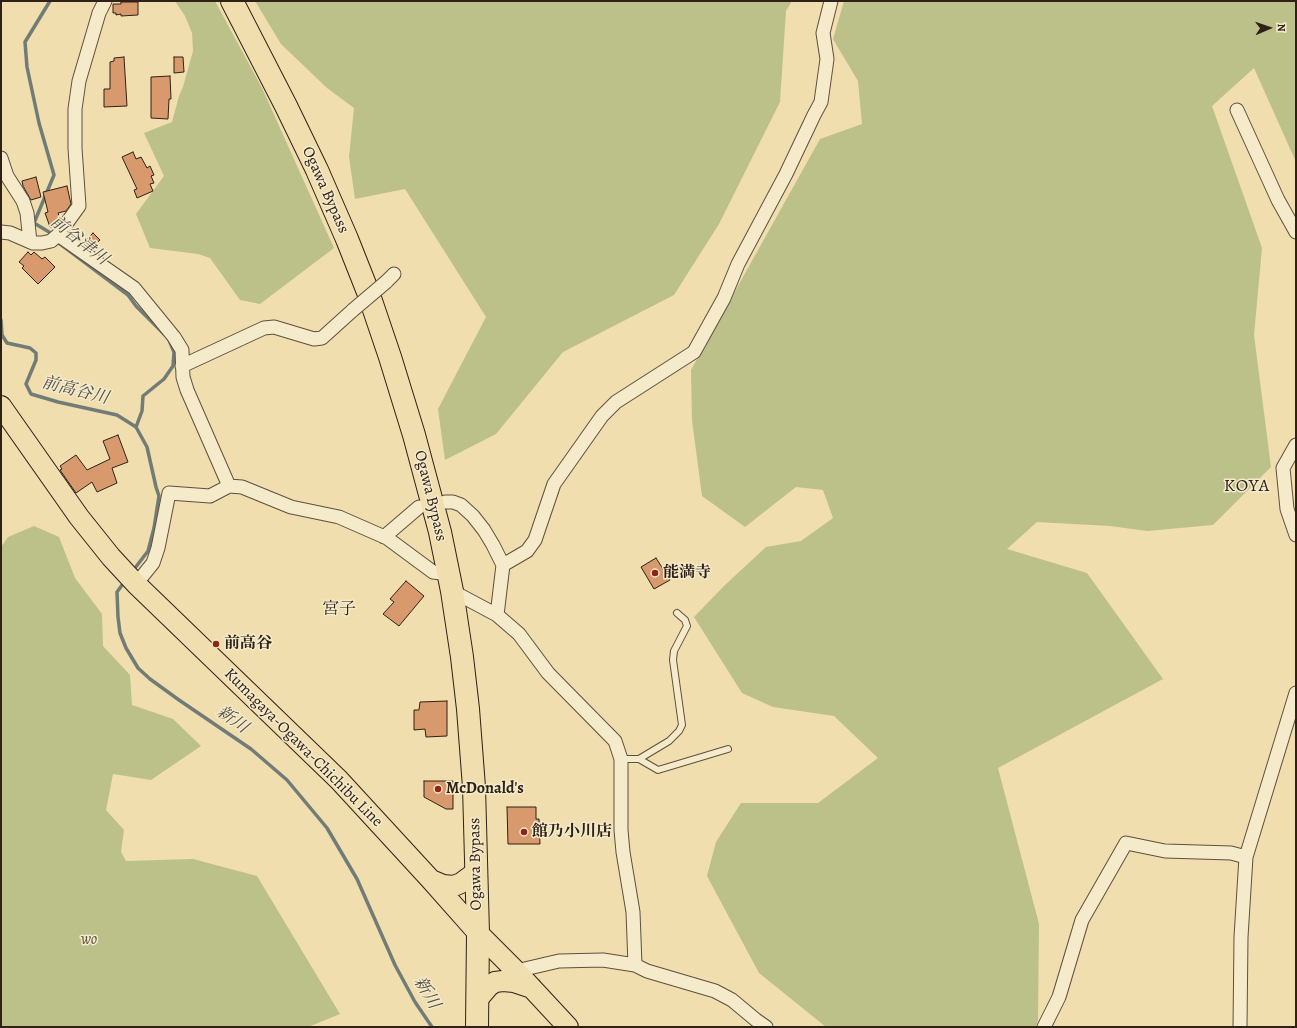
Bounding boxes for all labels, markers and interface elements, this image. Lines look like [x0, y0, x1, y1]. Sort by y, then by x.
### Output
north arrow [1249, 8, 1289, 48]
text: N [1274, 23, 1289, 32]
street label: Ogawa Bypass [297, 144, 353, 236]
water label: 前谷津川 [46, 212, 112, 270]
water label: 前高谷川 [40, 373, 110, 409]
street label: Ogawa Bypass [409, 449, 451, 543]
district label: KOYA [1224, 476, 1270, 498]
place label: 能満寺 [663, 563, 711, 583]
marker: 能満寺 [650, 568, 660, 578]
district label: 宮子 [322, 600, 356, 620]
place label: 前高谷 [224, 634, 272, 654]
marker: 前高谷 [211, 639, 221, 649]
street label: Kumagaya-Ogawa-Chichibu Line [220, 665, 386, 831]
water label: 新川 [212, 702, 252, 738]
place label: McDonald's [446, 779, 524, 799]
marker: McDonald's [433, 784, 443, 794]
street label: Ogawa Bypass [466, 817, 486, 911]
place label: 館乃小川店 [532, 822, 612, 842]
marker: 館乃小川店 [519, 827, 529, 837]
park label: wo [81, 930, 97, 950]
water label: 新川 [409, 973, 443, 1013]

